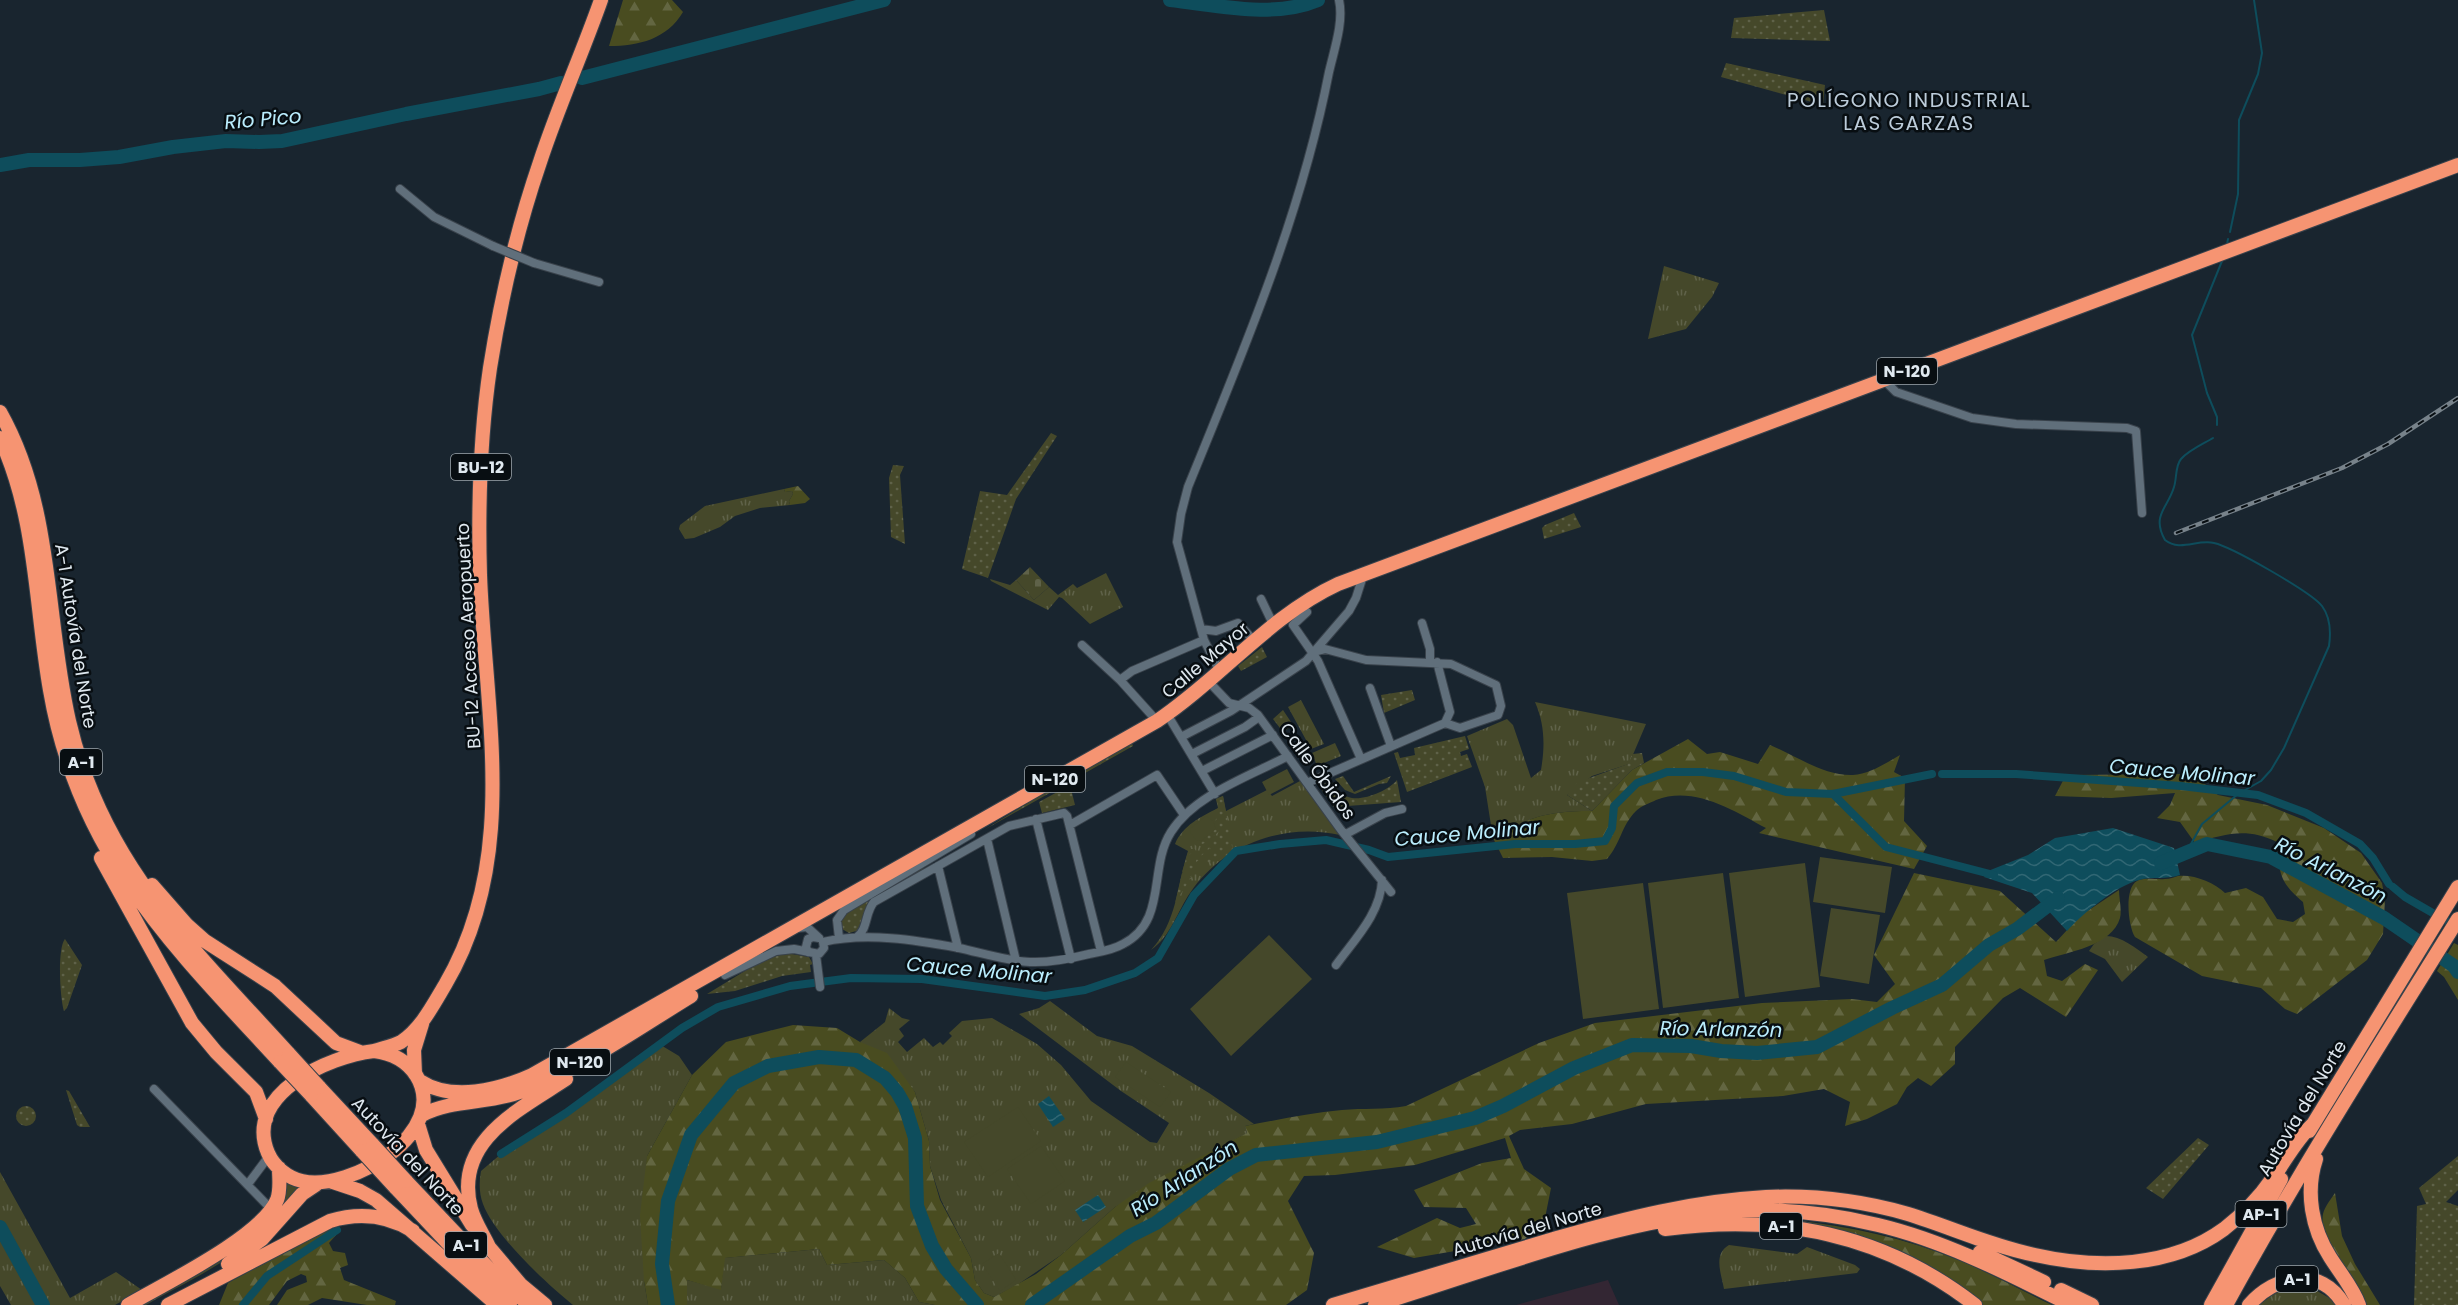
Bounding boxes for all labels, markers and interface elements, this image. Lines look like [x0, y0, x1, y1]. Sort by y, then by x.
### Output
district label: POLÍGONO INDUSTRIAL LAS GARZAS [1787, 86, 2031, 137]
water label: Río Pico [223, 102, 303, 136]
road number: N-120 [1877, 358, 1937, 384]
road number: BU-12 [451, 454, 511, 480]
street label: BU-12 Acceso Aeropuerto [450, 522, 486, 750]
street label: A-1 Autovía del Norte [49, 542, 103, 730]
street label: Calle Mayor [1156, 616, 1254, 704]
street label: Calle Óbidos [1274, 717, 1362, 825]
road number: A-1 [60, 749, 102, 775]
water label: Cauce Molinar [2108, 752, 2256, 792]
road number: N-120 [1025, 766, 1085, 792]
water label: Cauce Molinar [1393, 813, 1541, 853]
water label: Río Arlanzón [2270, 830, 2392, 910]
water label: Cauce Molinar [905, 950, 1053, 990]
water label: Río Arlanzón [1659, 1014, 1783, 1044]
street label: Autovía del Norte [2252, 1035, 2352, 1181]
road number: N-120 [550, 1049, 610, 1075]
street label: Autovía del Norte [346, 1091, 470, 1221]
water label: Río Arlanzón [1125, 1133, 1243, 1223]
street label: Autovía del Norte [1449, 1196, 1605, 1262]
road number: AP-1 [2236, 1201, 2286, 1227]
road number: A-1 [1760, 1213, 1802, 1239]
road number: A-1 [445, 1232, 487, 1258]
road number: A-1 [2276, 1266, 2318, 1292]

